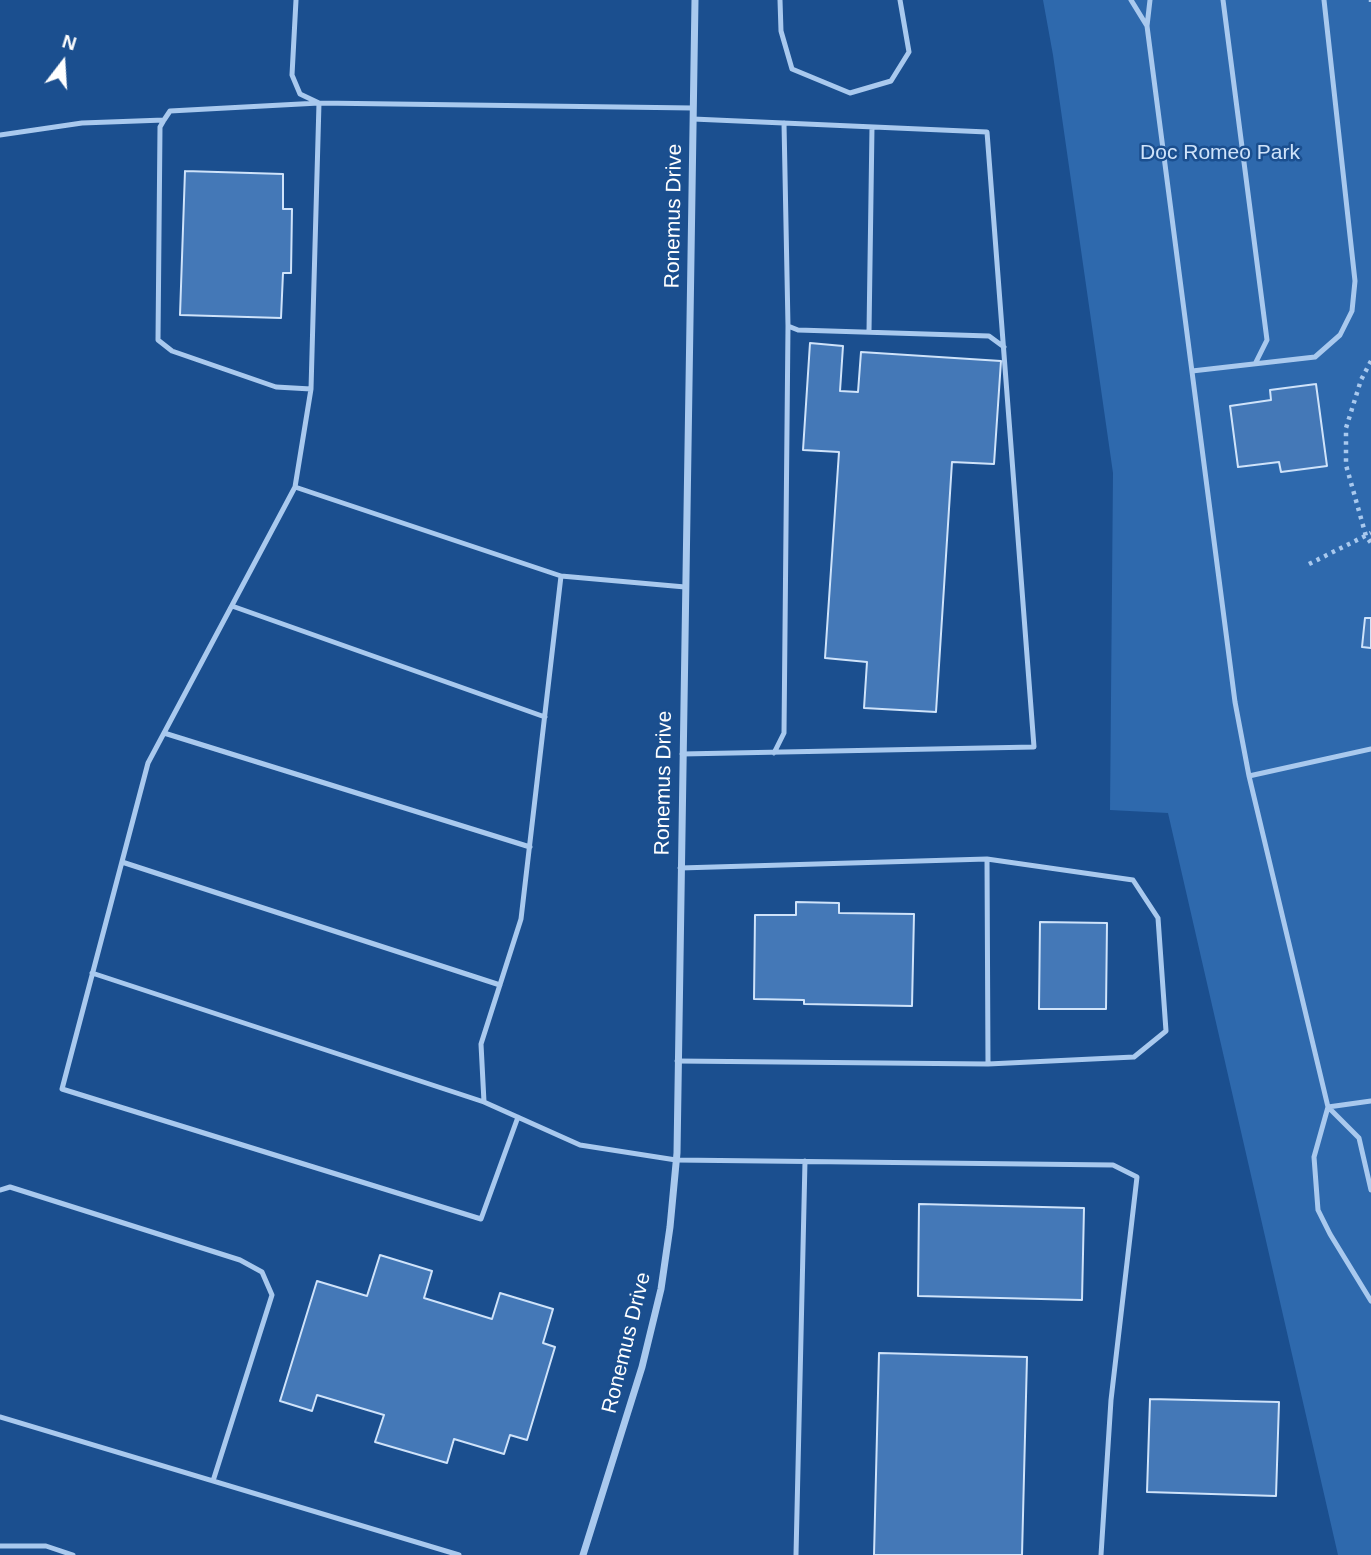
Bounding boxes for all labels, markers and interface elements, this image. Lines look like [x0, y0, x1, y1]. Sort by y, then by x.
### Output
north arrow [28, 28, 98, 98]
text: N [60, 30, 79, 54]
park label: Doc Romeo Park [1140, 140, 1300, 166]
street label: Ronemus Drive [660, 143, 688, 289]
street label: Ronemus Drive [650, 710, 678, 856]
street label: Ronemus Drive [597, 1270, 657, 1416]

